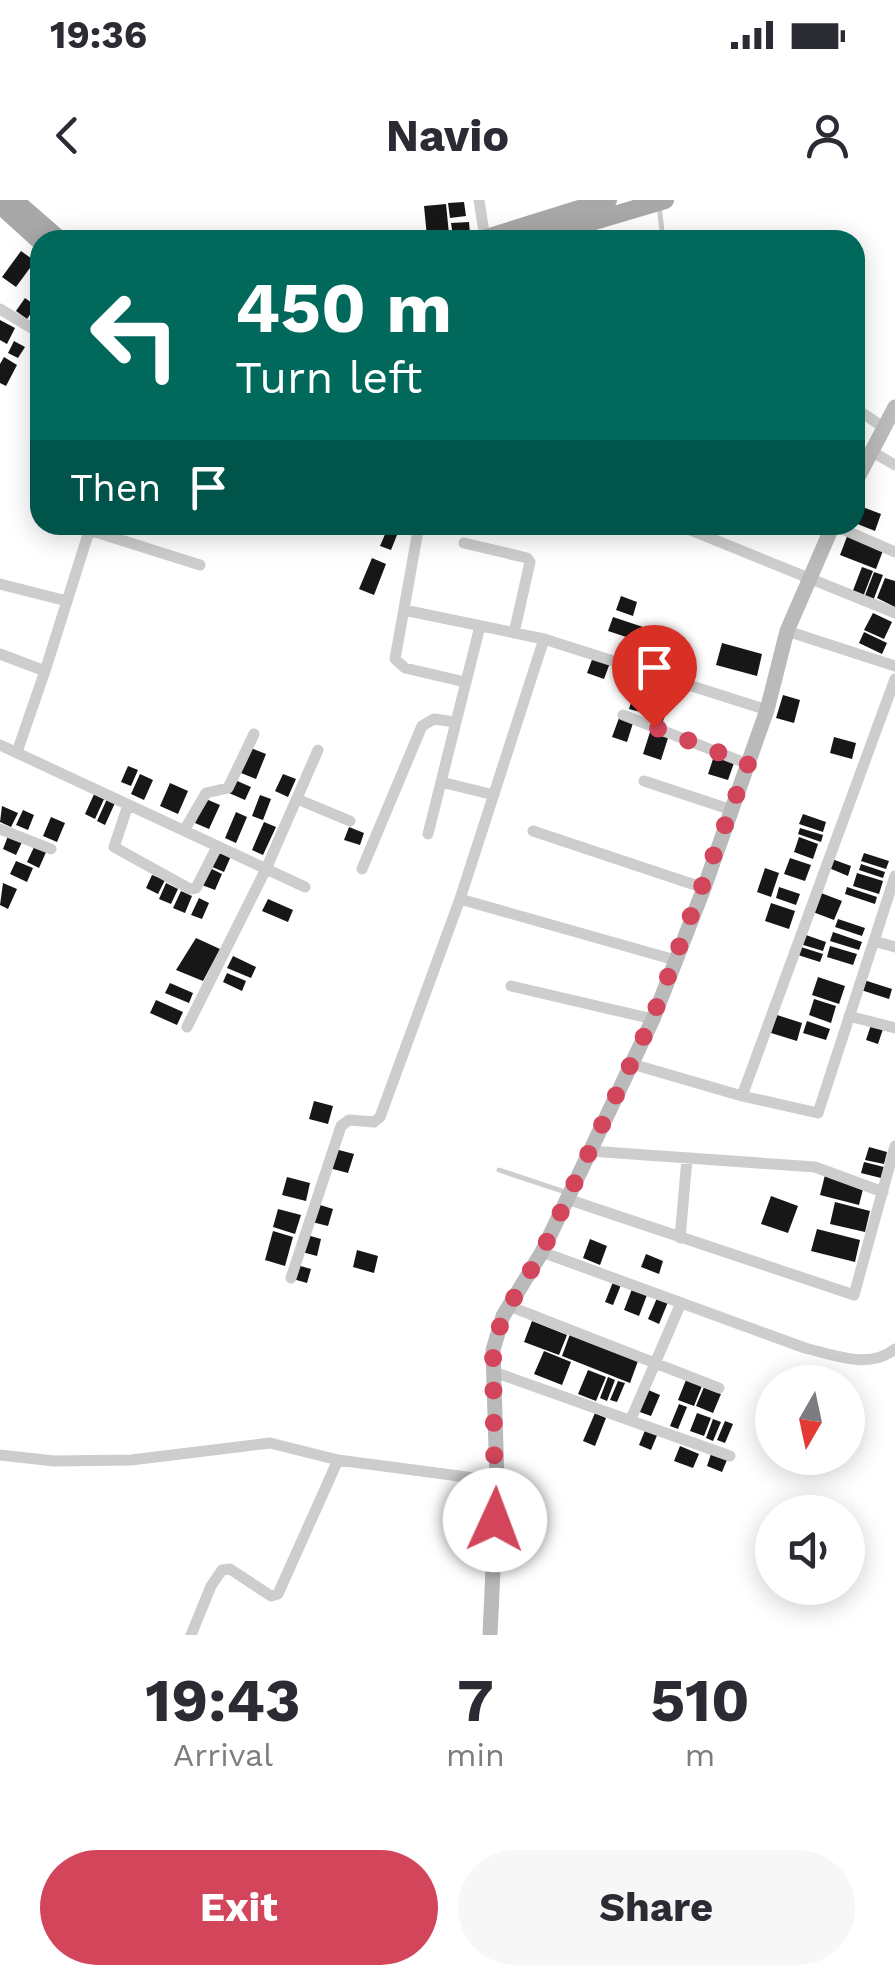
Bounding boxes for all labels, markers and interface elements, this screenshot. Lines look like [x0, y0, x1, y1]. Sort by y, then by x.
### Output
text: 19:36 [50, 13, 147, 57]
icon: back [40, 108, 95, 163]
icon: person [800, 108, 855, 163]
text: Navio [386, 109, 509, 162]
text: 450 m [235, 267, 452, 349]
icon: left [70, 270, 200, 400]
text: Turn left [235, 351, 422, 404]
icon: arrive [181, 460, 236, 515]
text: Then [70, 466, 161, 510]
pin [612, 625, 697, 728]
icon: arrive [627, 640, 682, 695]
north arrow [755, 1365, 865, 1475]
map controls [755, 1365, 865, 1605]
position arrow [443, 1468, 547, 1572]
button: sound [755, 1495, 865, 1605]
text: 19:43 [145, 1665, 301, 1736]
text: 7 [457, 1665, 494, 1736]
text: 510 [650, 1665, 750, 1736]
text: Arrival [173, 1736, 273, 1774]
text: min [446, 1736, 505, 1774]
text: m [685, 1736, 715, 1774]
button: Exit [40, 1850, 438, 1965]
button: Share [458, 1850, 855, 1965]

